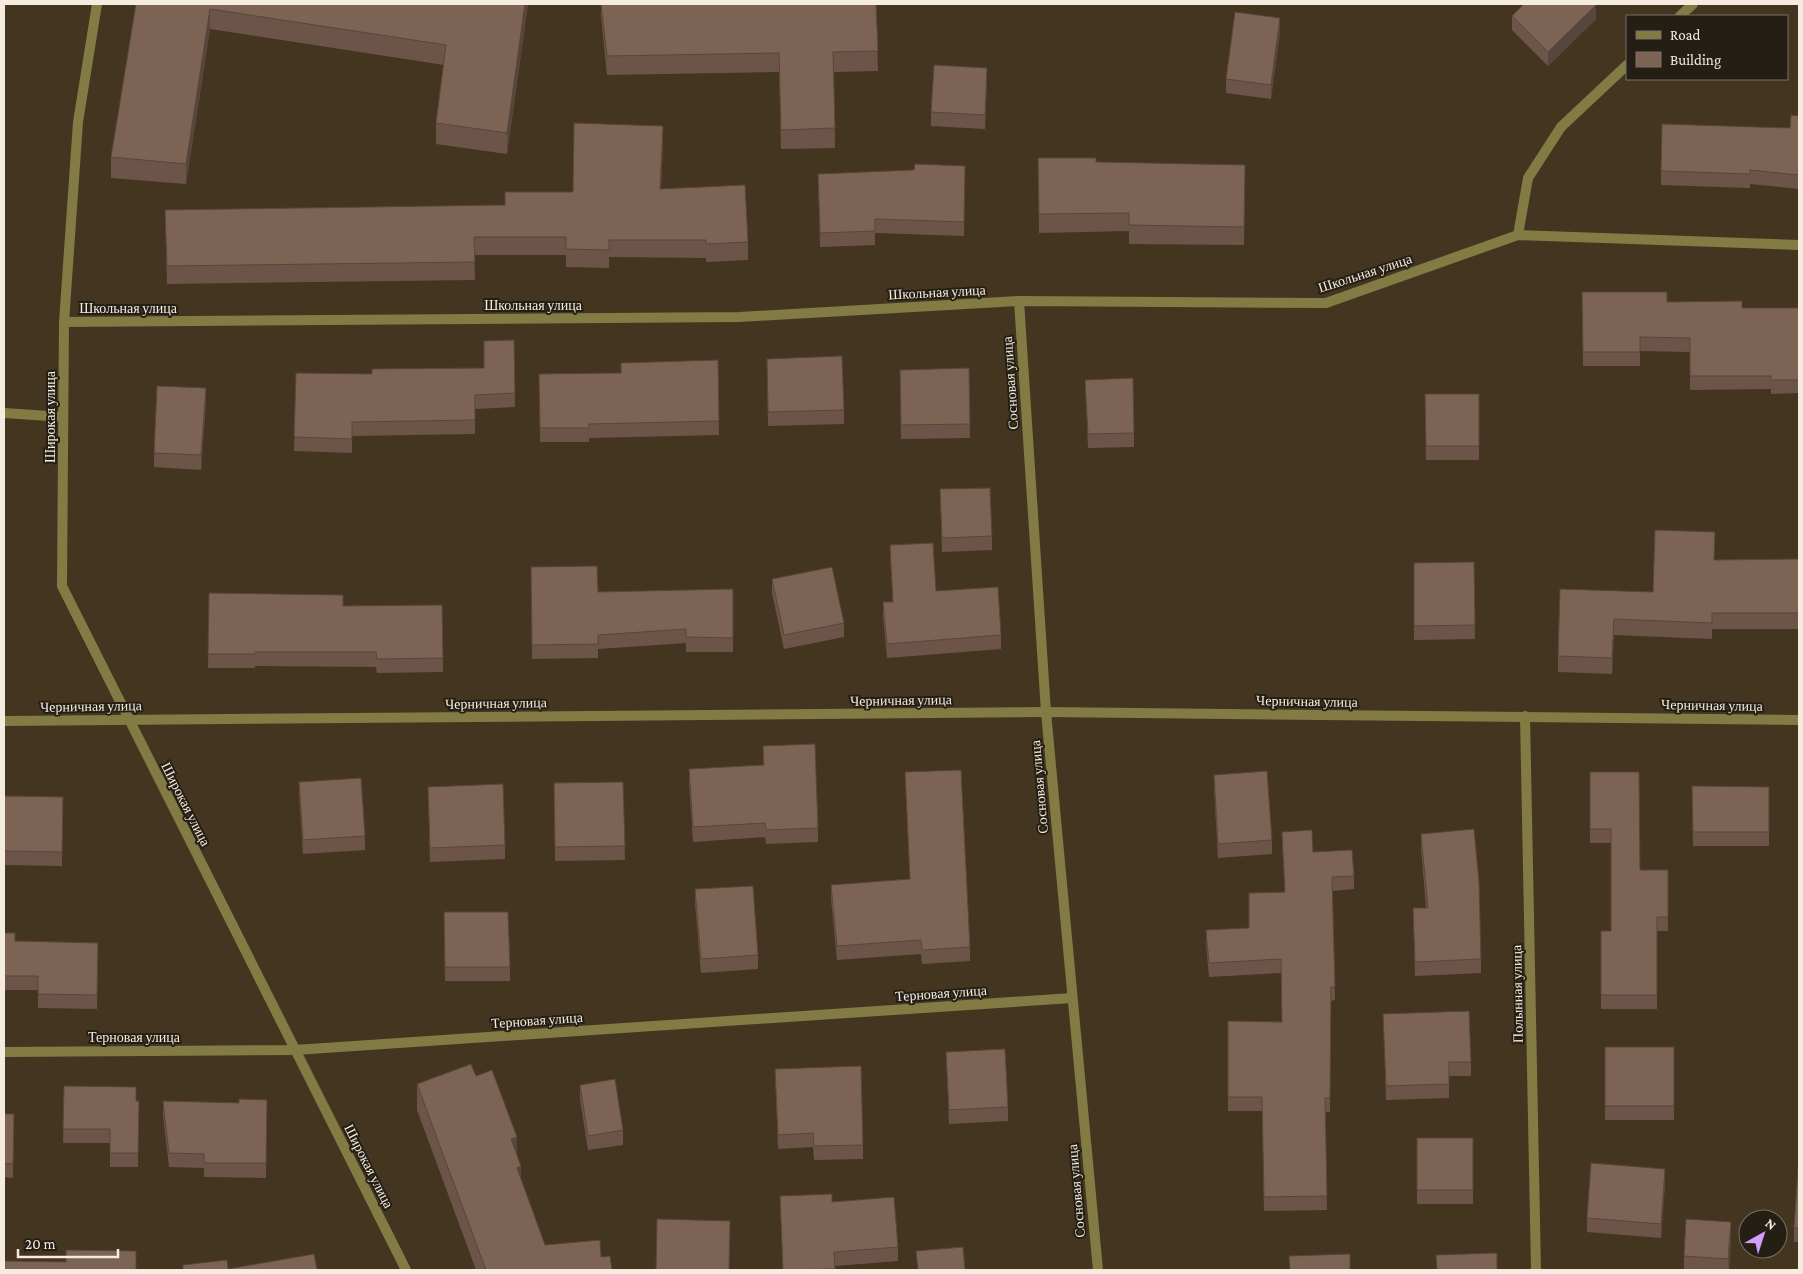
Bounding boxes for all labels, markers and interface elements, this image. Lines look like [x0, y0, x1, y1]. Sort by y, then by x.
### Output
legend [1626, 15, 1788, 80]
text: Road [1670, 27, 1701, 43]
text: Building [1670, 52, 1721, 69]
street label: Школьная улица [1316, 250, 1415, 296]
street label: Школьная улица [888, 281, 987, 303]
street label: Школьная улица [484, 297, 583, 313]
street label: Школьная улица [79, 300, 178, 316]
street label: Сосновая улица [999, 335, 1021, 430]
street label: Широкая улица [42, 370, 58, 463]
street label: Черничная улица [850, 691, 953, 709]
street label: Черничная улица [1256, 692, 1359, 710]
street label: Черничная улица [445, 694, 548, 712]
street label: Черничная улица [1661, 696, 1764, 714]
street label: Черничная улица [40, 697, 143, 715]
street label: Сосновая улица [1027, 739, 1051, 834]
street label: Широкая улица [158, 759, 214, 849]
street label: Полынная улица [1508, 944, 1526, 1043]
street label: Терновая улица [895, 982, 988, 1004]
street label: Терновая улица [491, 1009, 584, 1031]
street label: Терновая улица [88, 1029, 181, 1045]
street label: Широкая улица [341, 1121, 397, 1211]
street label: Сосновая улица [1064, 1143, 1088, 1238]
north arrow [1738, 1209, 1788, 1259]
text: N [1762, 1215, 1780, 1233]
scale bar [18, 1226, 118, 1258]
text: 20 m [25, 1236, 56, 1252]

